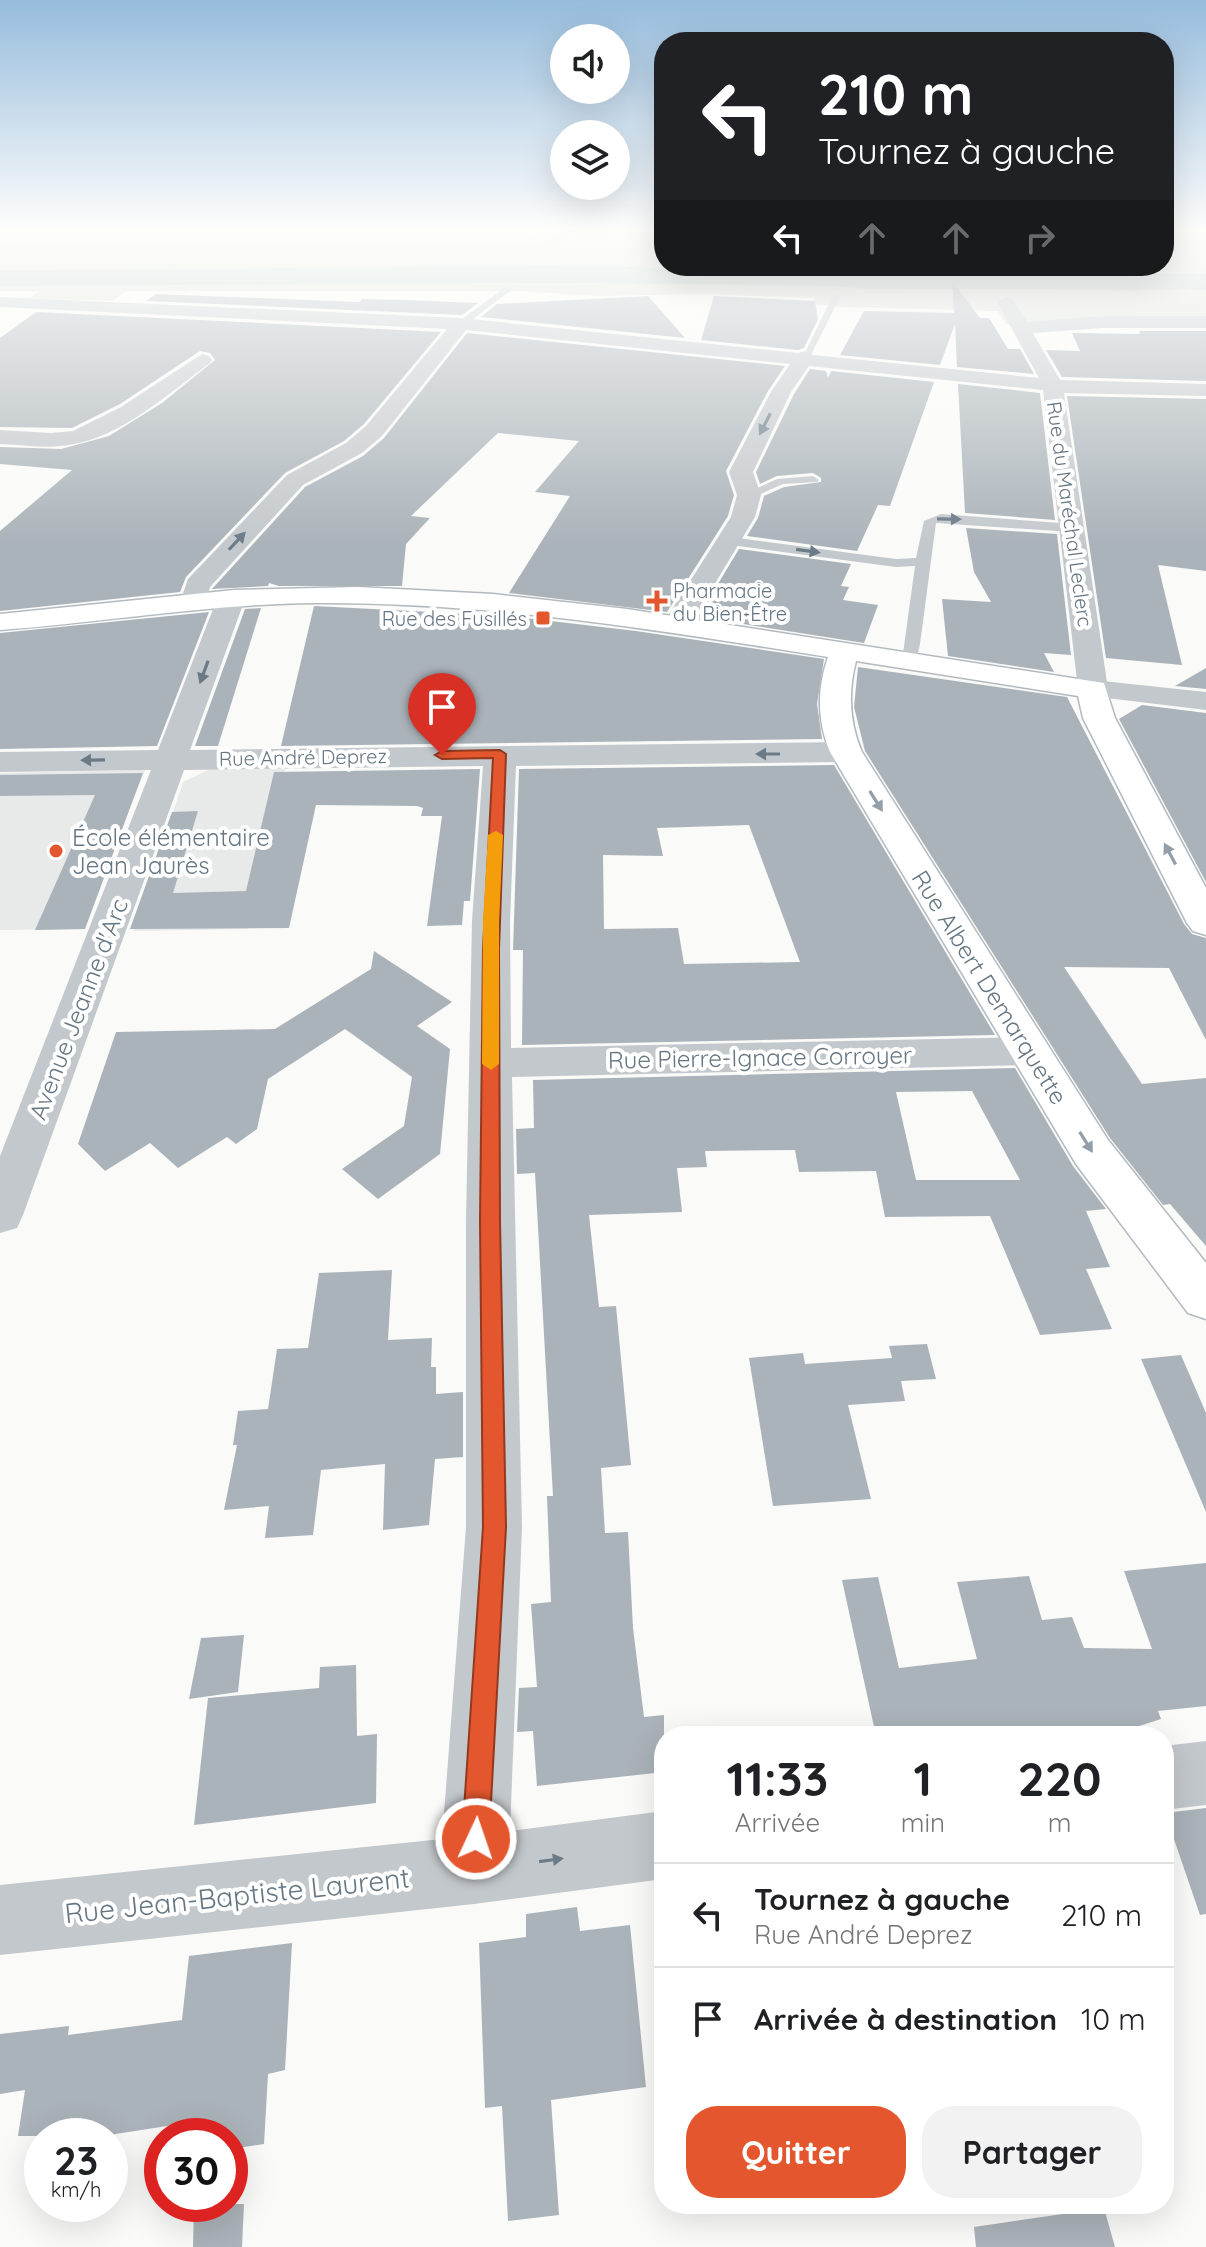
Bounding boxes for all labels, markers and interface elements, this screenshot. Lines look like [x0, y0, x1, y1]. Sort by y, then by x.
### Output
map controls [550, 24, 630, 200]
button: sound [550, 24, 630, 104]
text: 210 m [818, 59, 973, 129]
icon: left [686, 64, 790, 168]
button: layers [550, 120, 630, 200]
text: Tournez à gauche [818, 128, 1115, 173]
icon: left [766, 216, 810, 260]
icon: ahead [850, 216, 894, 260]
icon: ahead [934, 216, 978, 260]
icon: right [1018, 216, 1062, 260]
street label: Rue du Maréchal Leclerc [1042, 400, 1098, 628]
one-way arrow [758, 413, 771, 436]
one-way arrow [937, 513, 963, 526]
one-way arrow [228, 532, 246, 551]
one-way arrow [796, 545, 821, 558]
place label: Pharmacie du Bien-Être [673, 578, 787, 626]
marker: Pharmacie du Bien-Être [648, 592, 666, 610]
place label: Rue des Fusillés [382, 606, 527, 631]
marker: Rue des Fusillés [534, 609, 552, 627]
one-way arrow [197, 660, 210, 684]
pin [408, 673, 476, 755]
icon: arrive [420, 685, 464, 729]
street label: Rue André Deprez [219, 743, 387, 771]
one-way arrow [755, 748, 780, 760]
one-way arrow [80, 754, 105, 766]
one-way arrow [869, 790, 883, 812]
place label: École élémentaire Jean Jaurès [72, 822, 270, 880]
marker: École élémentaire Jean Jaurès [47, 842, 65, 860]
one-way arrow [1163, 842, 1176, 865]
street label: Rue Albert Demarquette [906, 864, 1074, 1110]
street label: Avenue Jeanne d'Arc [22, 894, 134, 1124]
street label: Rue Pierre-Ignace Corroyer [608, 1039, 912, 1075]
one-way arrow [1078, 1131, 1092, 1153]
text: 11:33 [726, 1748, 828, 1808]
text: 1 [914, 1748, 932, 1808]
text: 220 [1018, 1748, 1102, 1808]
position arrow [434, 1797, 518, 1881]
text: Arrivée [735, 1806, 820, 1839]
text: min [901, 1806, 945, 1839]
text: m [1048, 1806, 1071, 1839]
one-way arrow [539, 1853, 564, 1866]
street label: Rue Jean-Baptiste Laurent [63, 1859, 411, 1931]
text: Tournez à gauche [754, 1880, 1010, 1918]
icon: left [686, 1893, 730, 1937]
text: 210 m [1061, 1896, 1142, 1934]
text: Rue André Deprez [754, 1918, 973, 1951]
icon: arrive [686, 1997, 730, 2041]
text: Arrivée à destination [754, 2000, 1057, 2038]
text: 10 m [1081, 2000, 1146, 2038]
button: Quitter [686, 2106, 906, 2198]
button: Partager [922, 2106, 1142, 2198]
speed limit sign: 30 [144, 2118, 248, 2222]
text: 23 [54, 2135, 98, 2185]
text: km/h [51, 2177, 101, 2202]

